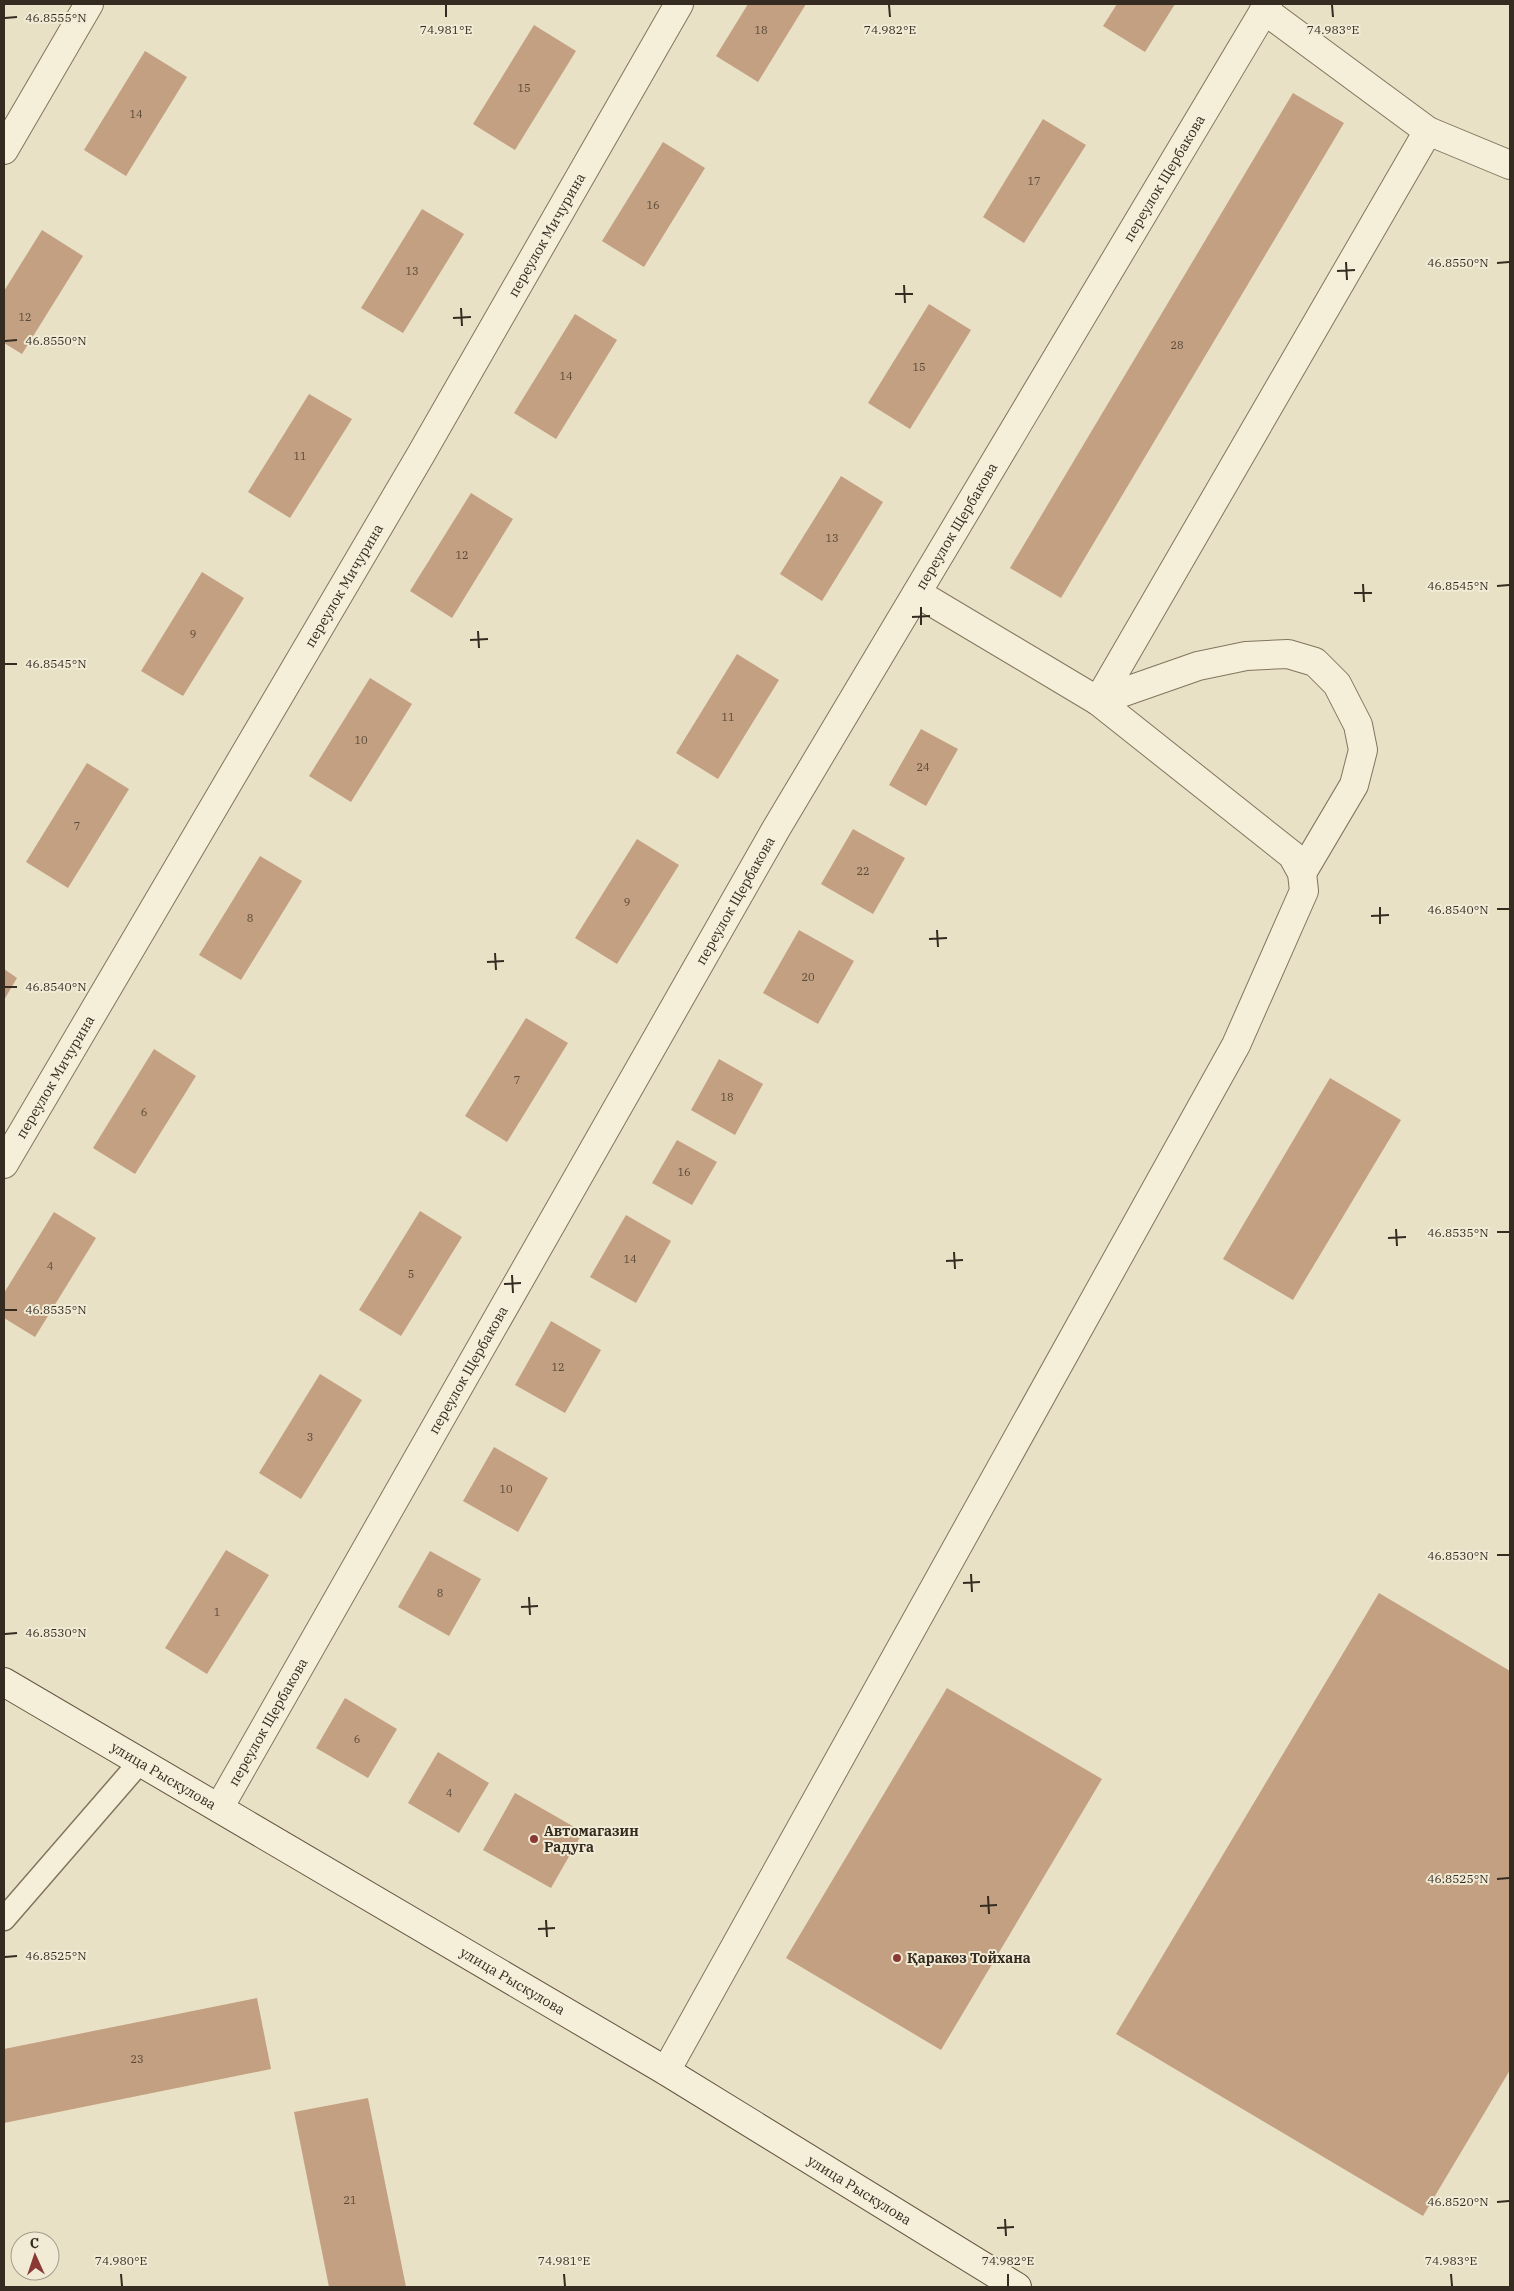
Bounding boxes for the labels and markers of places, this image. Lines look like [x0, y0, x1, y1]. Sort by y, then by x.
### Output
place label: Автомагазин Радуга [544, 1822, 639, 1856]
marker: Автомагазин Радуга [528, 1833, 540, 1845]
place label: Қаракөз Тойхана [907, 1949, 1031, 1967]
marker: Қаракөз Тойхана [891, 1952, 903, 1964]

